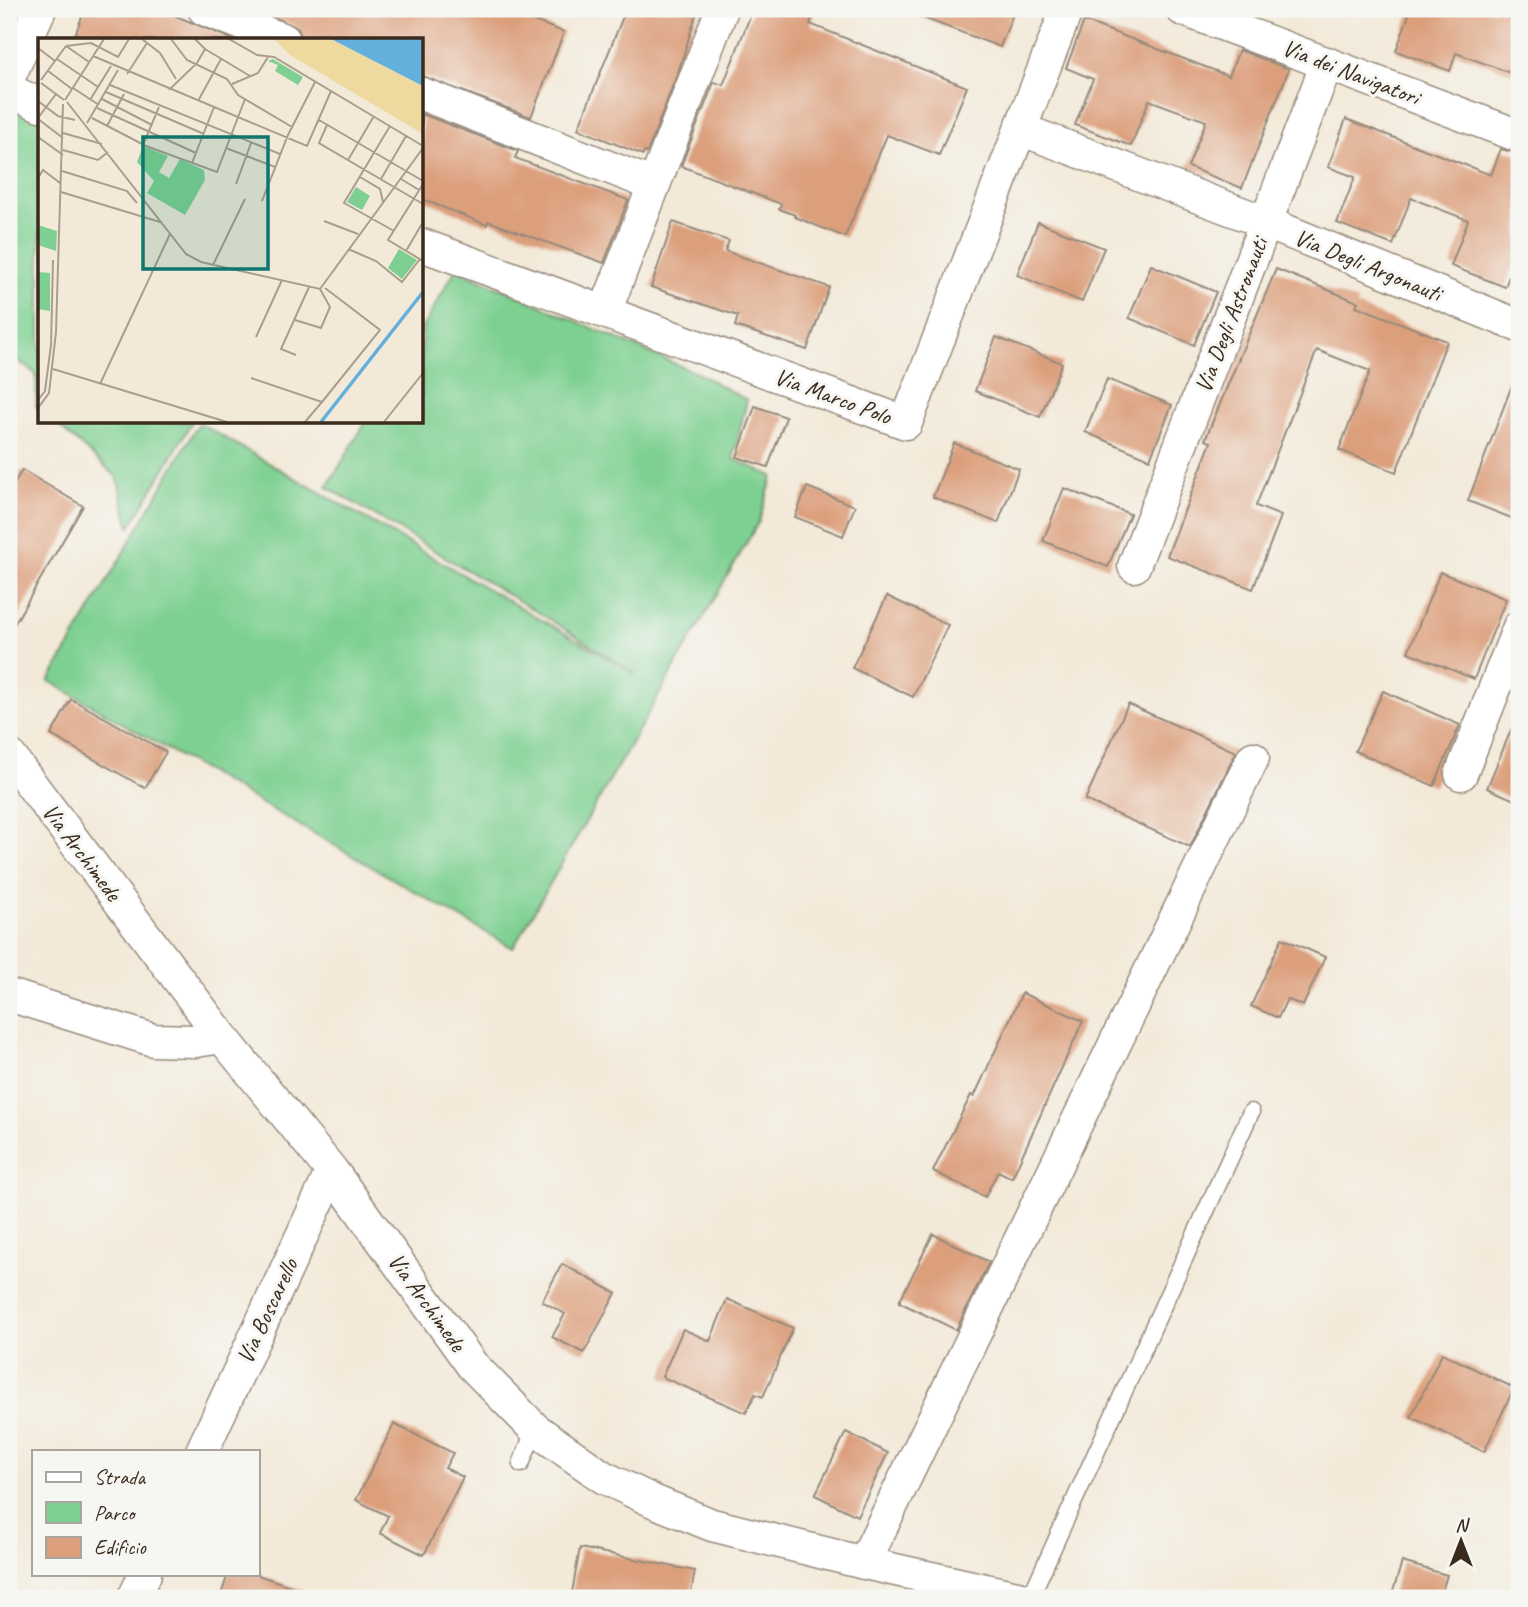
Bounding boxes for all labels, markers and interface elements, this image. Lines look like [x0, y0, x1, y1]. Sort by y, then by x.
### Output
street label: Via dei Navigatori [1278, 32, 1427, 113]
inset map [38, 38, 424, 424]
street label: Via Degli Argonauti [1290, 222, 1448, 309]
street label: Via Degli Astronauti [1188, 231, 1275, 397]
street label: Via Marco Polo [771, 361, 897, 431]
street label: Via Archimede [36, 797, 130, 908]
street label: Via Archimede [381, 1247, 474, 1359]
street label: Via Boscarello [230, 1252, 305, 1368]
legend [32, 1450, 259, 1576]
text: Strada [94, 1464, 147, 1490]
text: Parco [94, 1500, 137, 1526]
north arrow [1426, 1506, 1496, 1576]
text: N [1455, 1513, 1470, 1537]
text: Edificio [94, 1534, 147, 1560]

